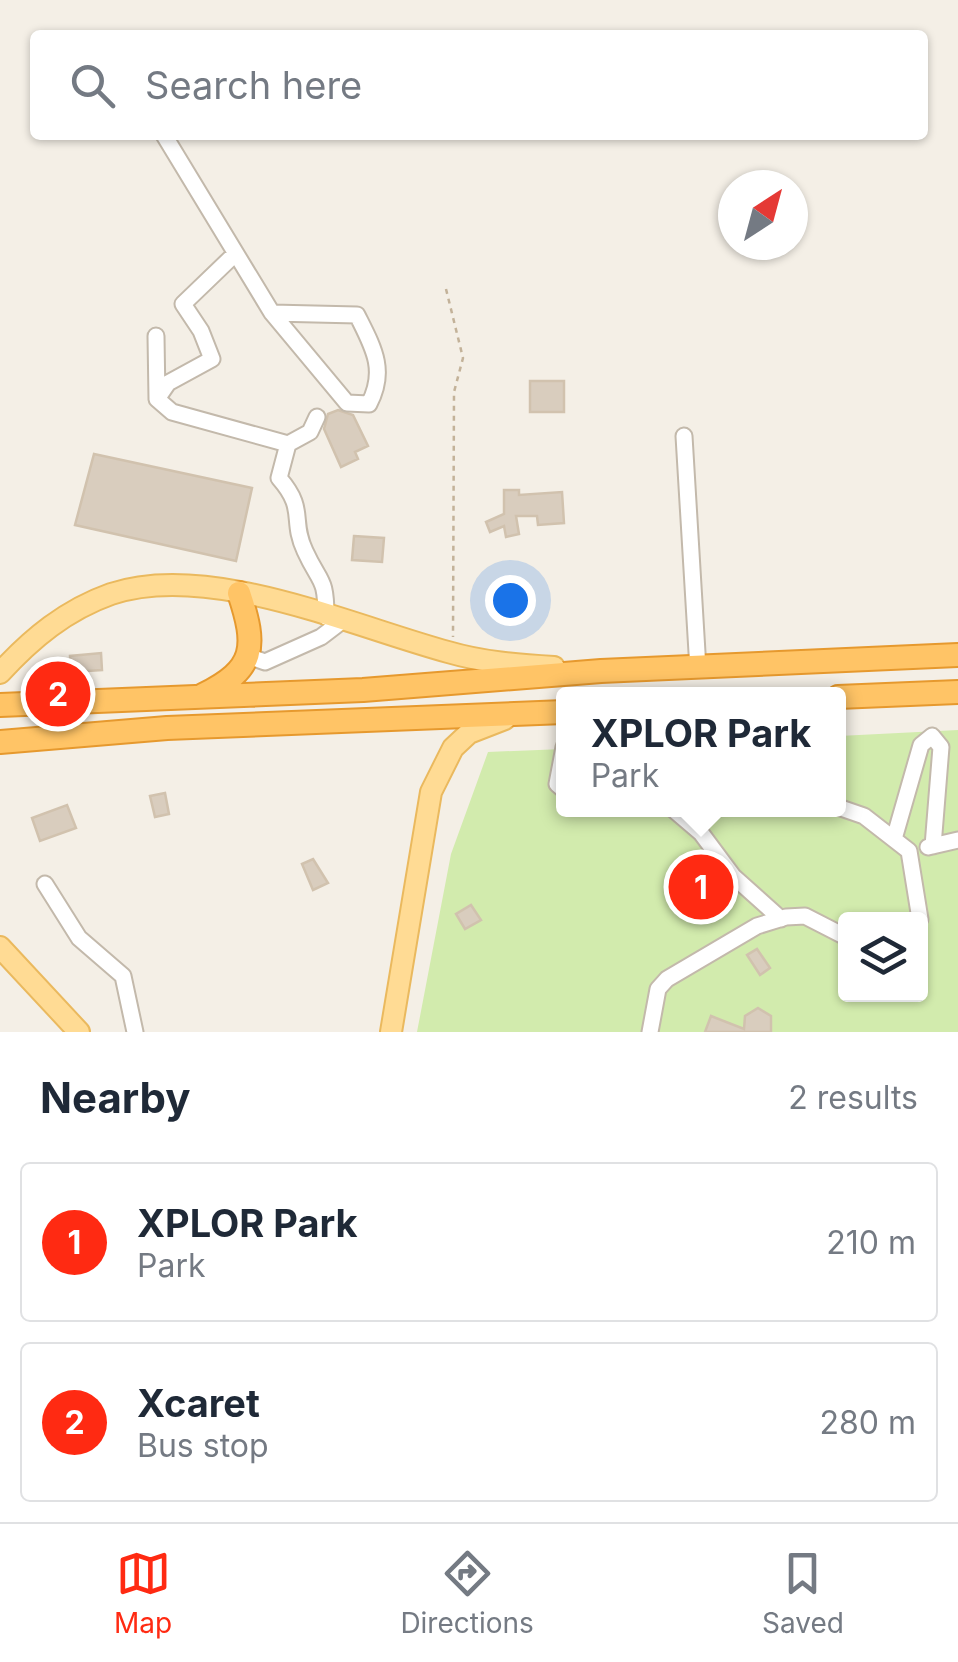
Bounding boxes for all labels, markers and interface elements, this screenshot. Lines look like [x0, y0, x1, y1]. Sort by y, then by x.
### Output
search box [30, 30, 928, 140]
icon: search [65, 58, 120, 113]
text: Search here [145, 62, 362, 108]
north arrow [718, 170, 808, 260]
your location [485, 575, 536, 626]
pin: 2 [26, 656, 90, 732]
popup [556, 687, 846, 817]
text: XPLOR Park [591, 710, 811, 756]
text: Park [591, 756, 659, 795]
pin: 1 [668, 850, 734, 924]
map controls [838, 912, 928, 1002]
button: layers [838, 912, 928, 1002]
text: Nearby [40, 1072, 191, 1123]
text: 2 results [788, 1078, 918, 1117]
text: XPLOR Park [137, 1200, 358, 1246]
text: 1 [68, 1223, 81, 1262]
text: 210 m [826, 1223, 916, 1262]
text: Park [137, 1246, 206, 1285]
text: Xcaret [137, 1380, 260, 1426]
text: 2 [64, 1403, 85, 1442]
text: 280 m [819, 1403, 916, 1442]
text: Bus stop [137, 1426, 269, 1465]
tab: Map [114, 1546, 172, 1640]
tab: Directions [400, 1546, 534, 1640]
tab: Saved [762, 1546, 844, 1640]

